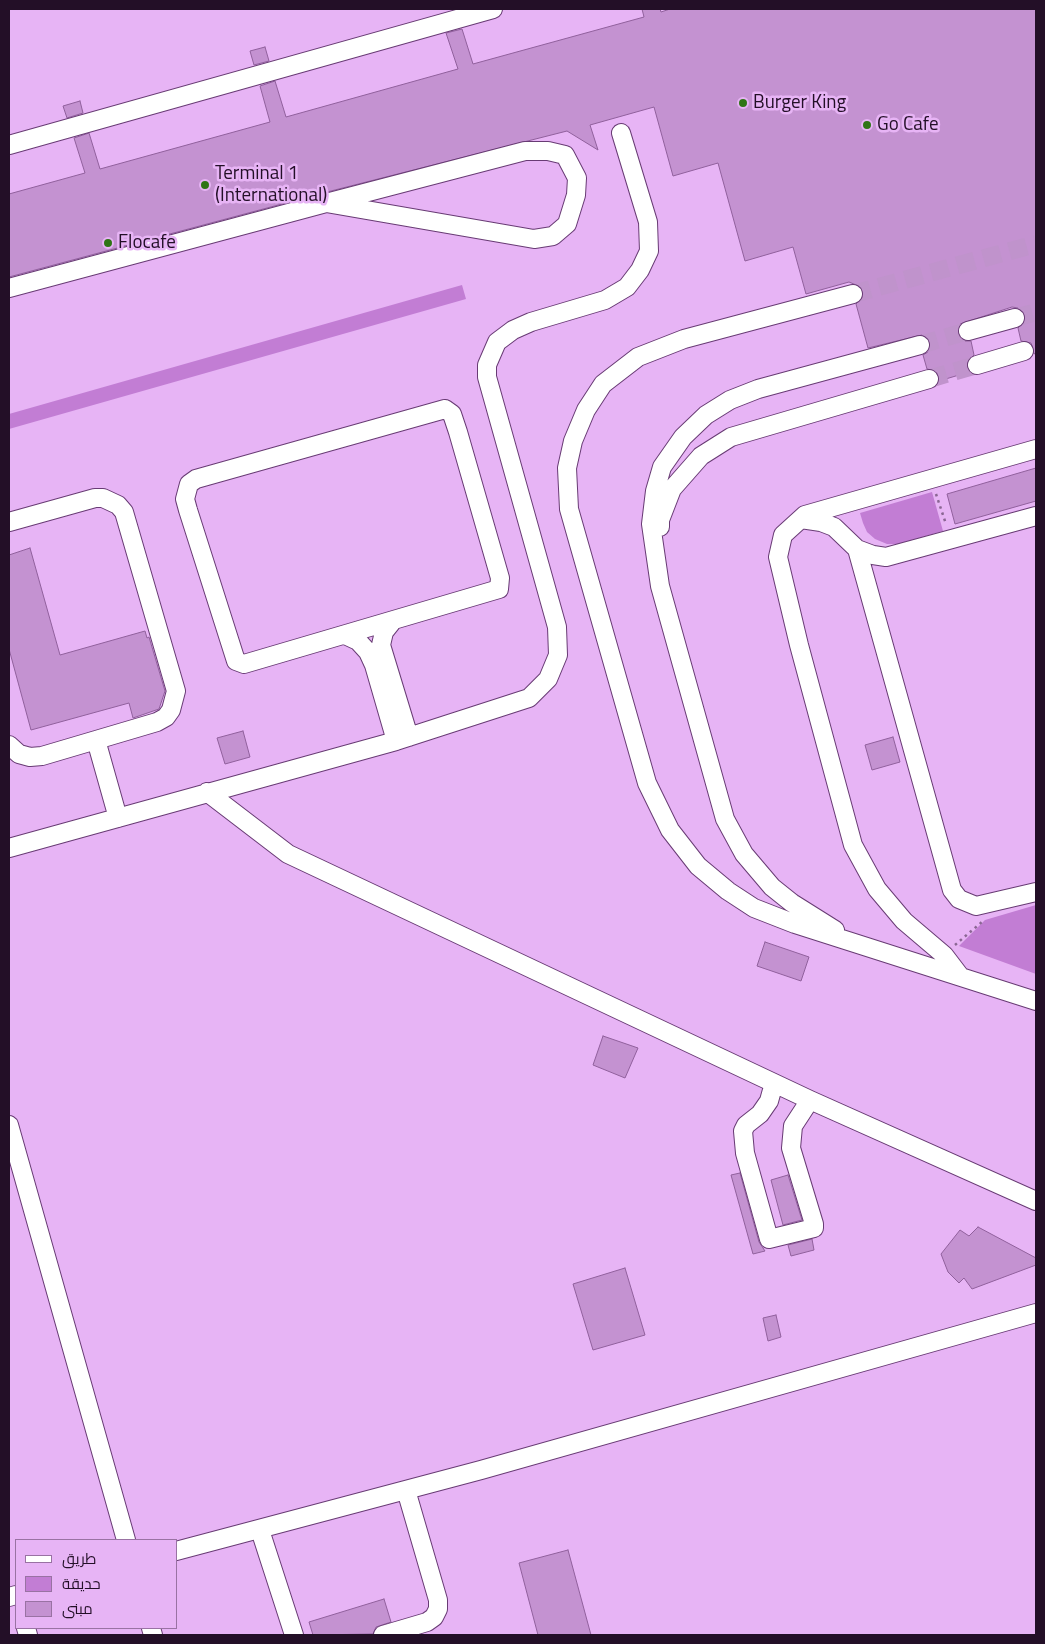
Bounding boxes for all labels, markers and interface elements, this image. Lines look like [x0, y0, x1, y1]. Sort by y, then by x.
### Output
place label: Burger King [753, 92, 846, 114]
marker: Burger King [737, 97, 749, 109]
place label: Go Cafe [877, 114, 938, 136]
marker: Go Cafe [861, 119, 873, 131]
place label: Terminal 1 (International) [215, 163, 327, 207]
marker: Terminal 1 (International) [199, 179, 211, 191]
place label: Flocafe [118, 232, 176, 254]
marker: Flocafe [102, 237, 114, 249]
legend [15, 1539, 178, 1629]
text: طريق [62, 1547, 96, 1570]
text: حديقة [62, 1572, 101, 1595]
text: مبنى [62, 1597, 93, 1620]

